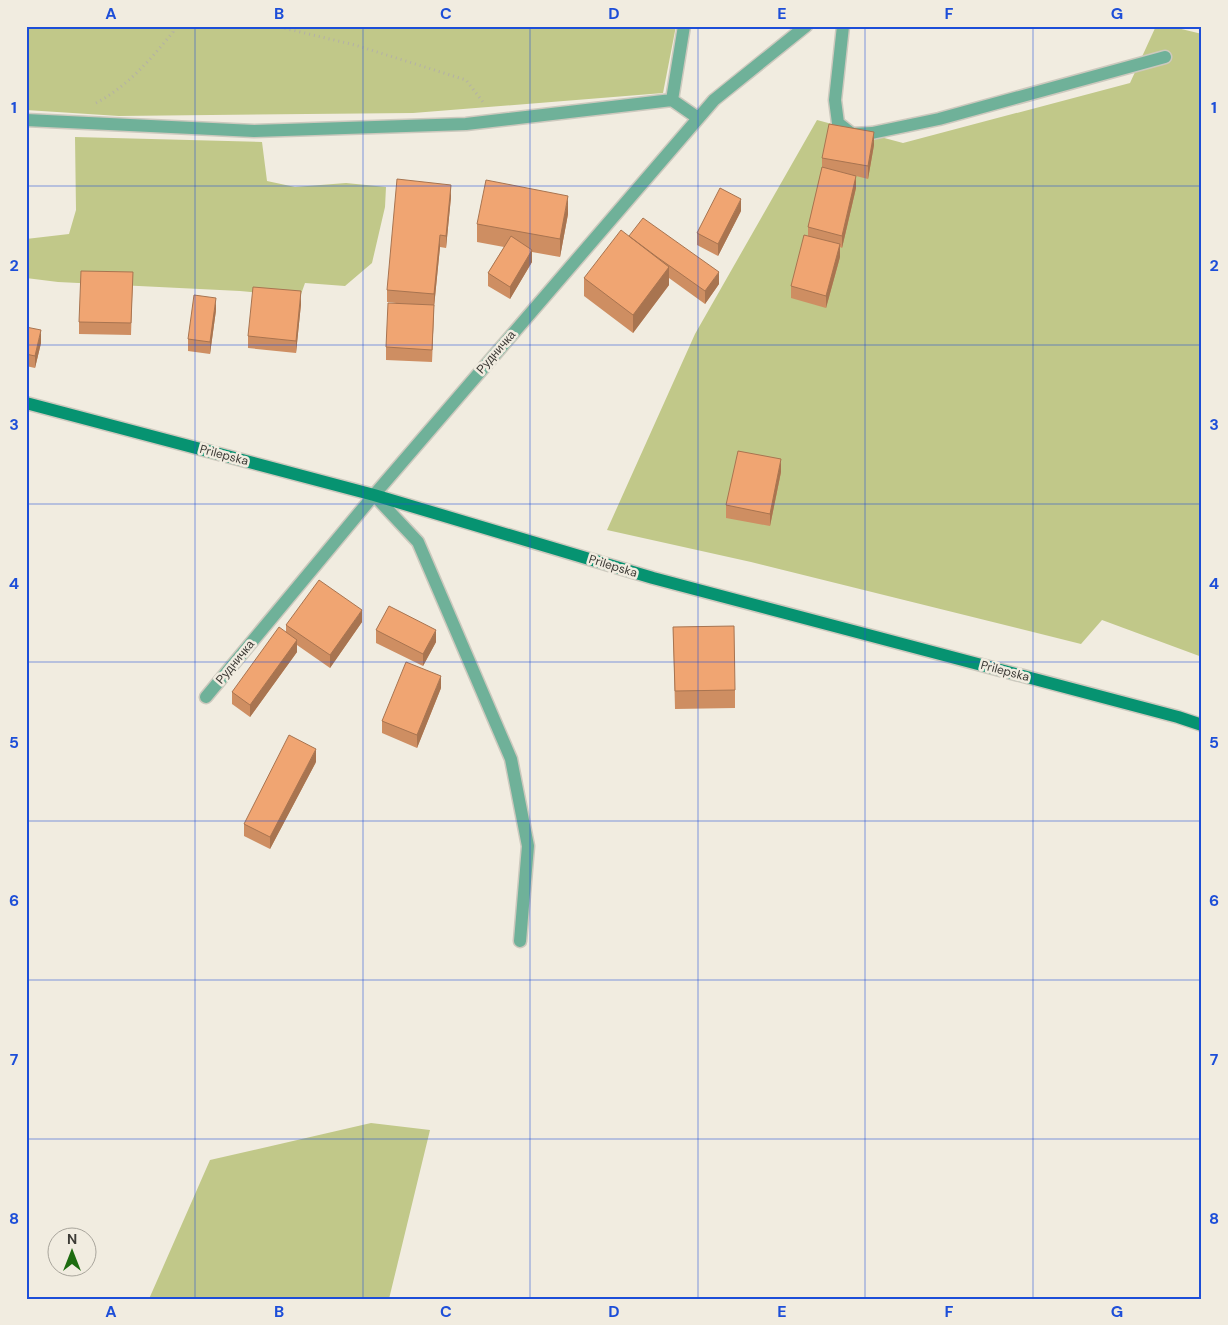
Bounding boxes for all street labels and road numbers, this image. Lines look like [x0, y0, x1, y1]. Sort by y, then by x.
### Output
street label: Рудничка [473, 327, 519, 377]
street label: Prilepska [198, 441, 250, 469]
street label: Prilepska [587, 551, 639, 581]
street label: Рудничка [212, 637, 258, 687]
street label: Prilepska [979, 657, 1031, 685]

